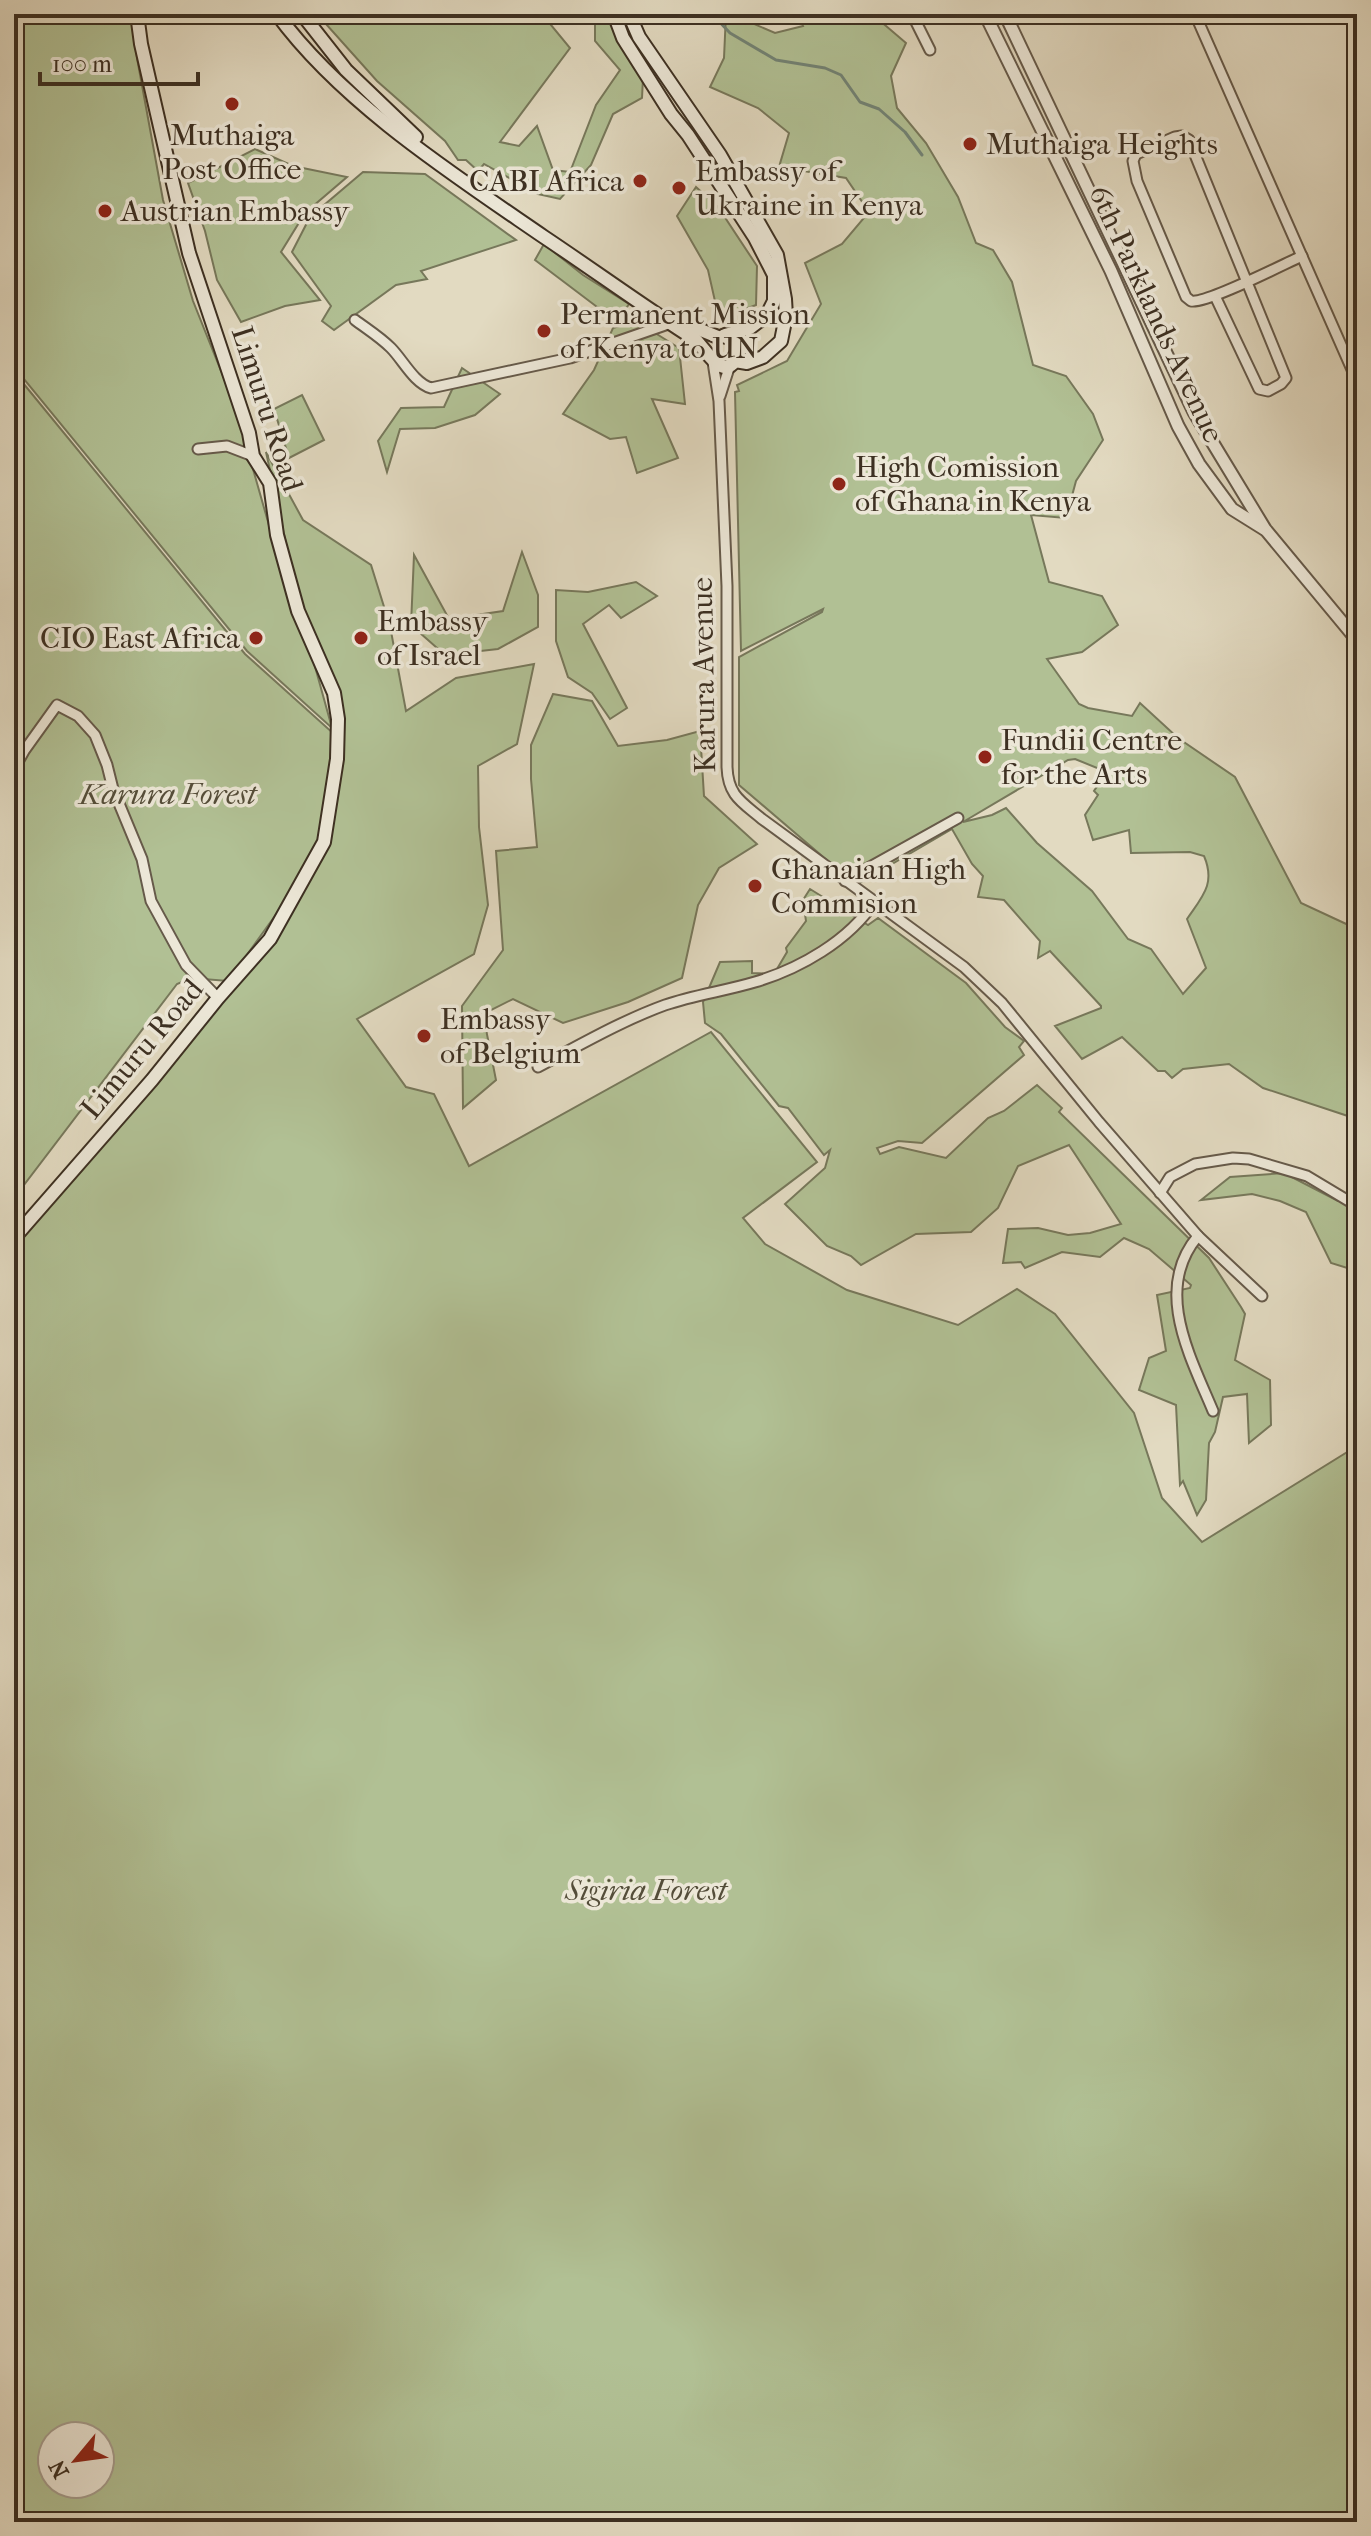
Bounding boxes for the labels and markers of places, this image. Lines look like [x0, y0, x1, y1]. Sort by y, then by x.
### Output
marker: Muthaiga Post Office [223, 95, 241, 113]
place label: Muthaiga Post Office [163, 118, 302, 187]
place label: Muthaiga Heights [986, 127, 1218, 162]
marker: Muthaiga Heights [961, 135, 979, 153]
place label: Embassy of Ukraine in Kenya [695, 154, 924, 223]
place label: CABI Africa [469, 164, 625, 199]
marker: CABI Africa [631, 172, 649, 190]
marker: Embassy of Ukraine in Kenya [670, 179, 688, 197]
place label: Austrian Embassy [120, 194, 350, 229]
marker: Austrian Embassy [96, 202, 114, 220]
place label: Permanent Mission of Kenya to UN [560, 297, 810, 366]
marker: Permanent Mission of Kenya to UN [535, 322, 553, 340]
place label: High Comission of Ghana in Kenya [855, 450, 1092, 519]
marker: High Comission of Ghana in Kenya [830, 475, 848, 493]
place label: Embassy of Israel [377, 604, 489, 673]
place label: CIO East Africa [40, 621, 241, 656]
marker: CIO East Africa [247, 629, 265, 647]
marker: Embassy of Israel [352, 629, 370, 647]
place label: Fundii Centre for the Arts [1001, 723, 1182, 792]
marker: Fundii Centre for the Arts [976, 748, 994, 766]
place label: Ghanaian High Commision [771, 852, 966, 921]
marker: Ghanaian High Commision [746, 877, 764, 895]
place label: Embassy of Belgium [440, 1002, 580, 1071]
marker: Embassy of Belgium [415, 1027, 433, 1045]

